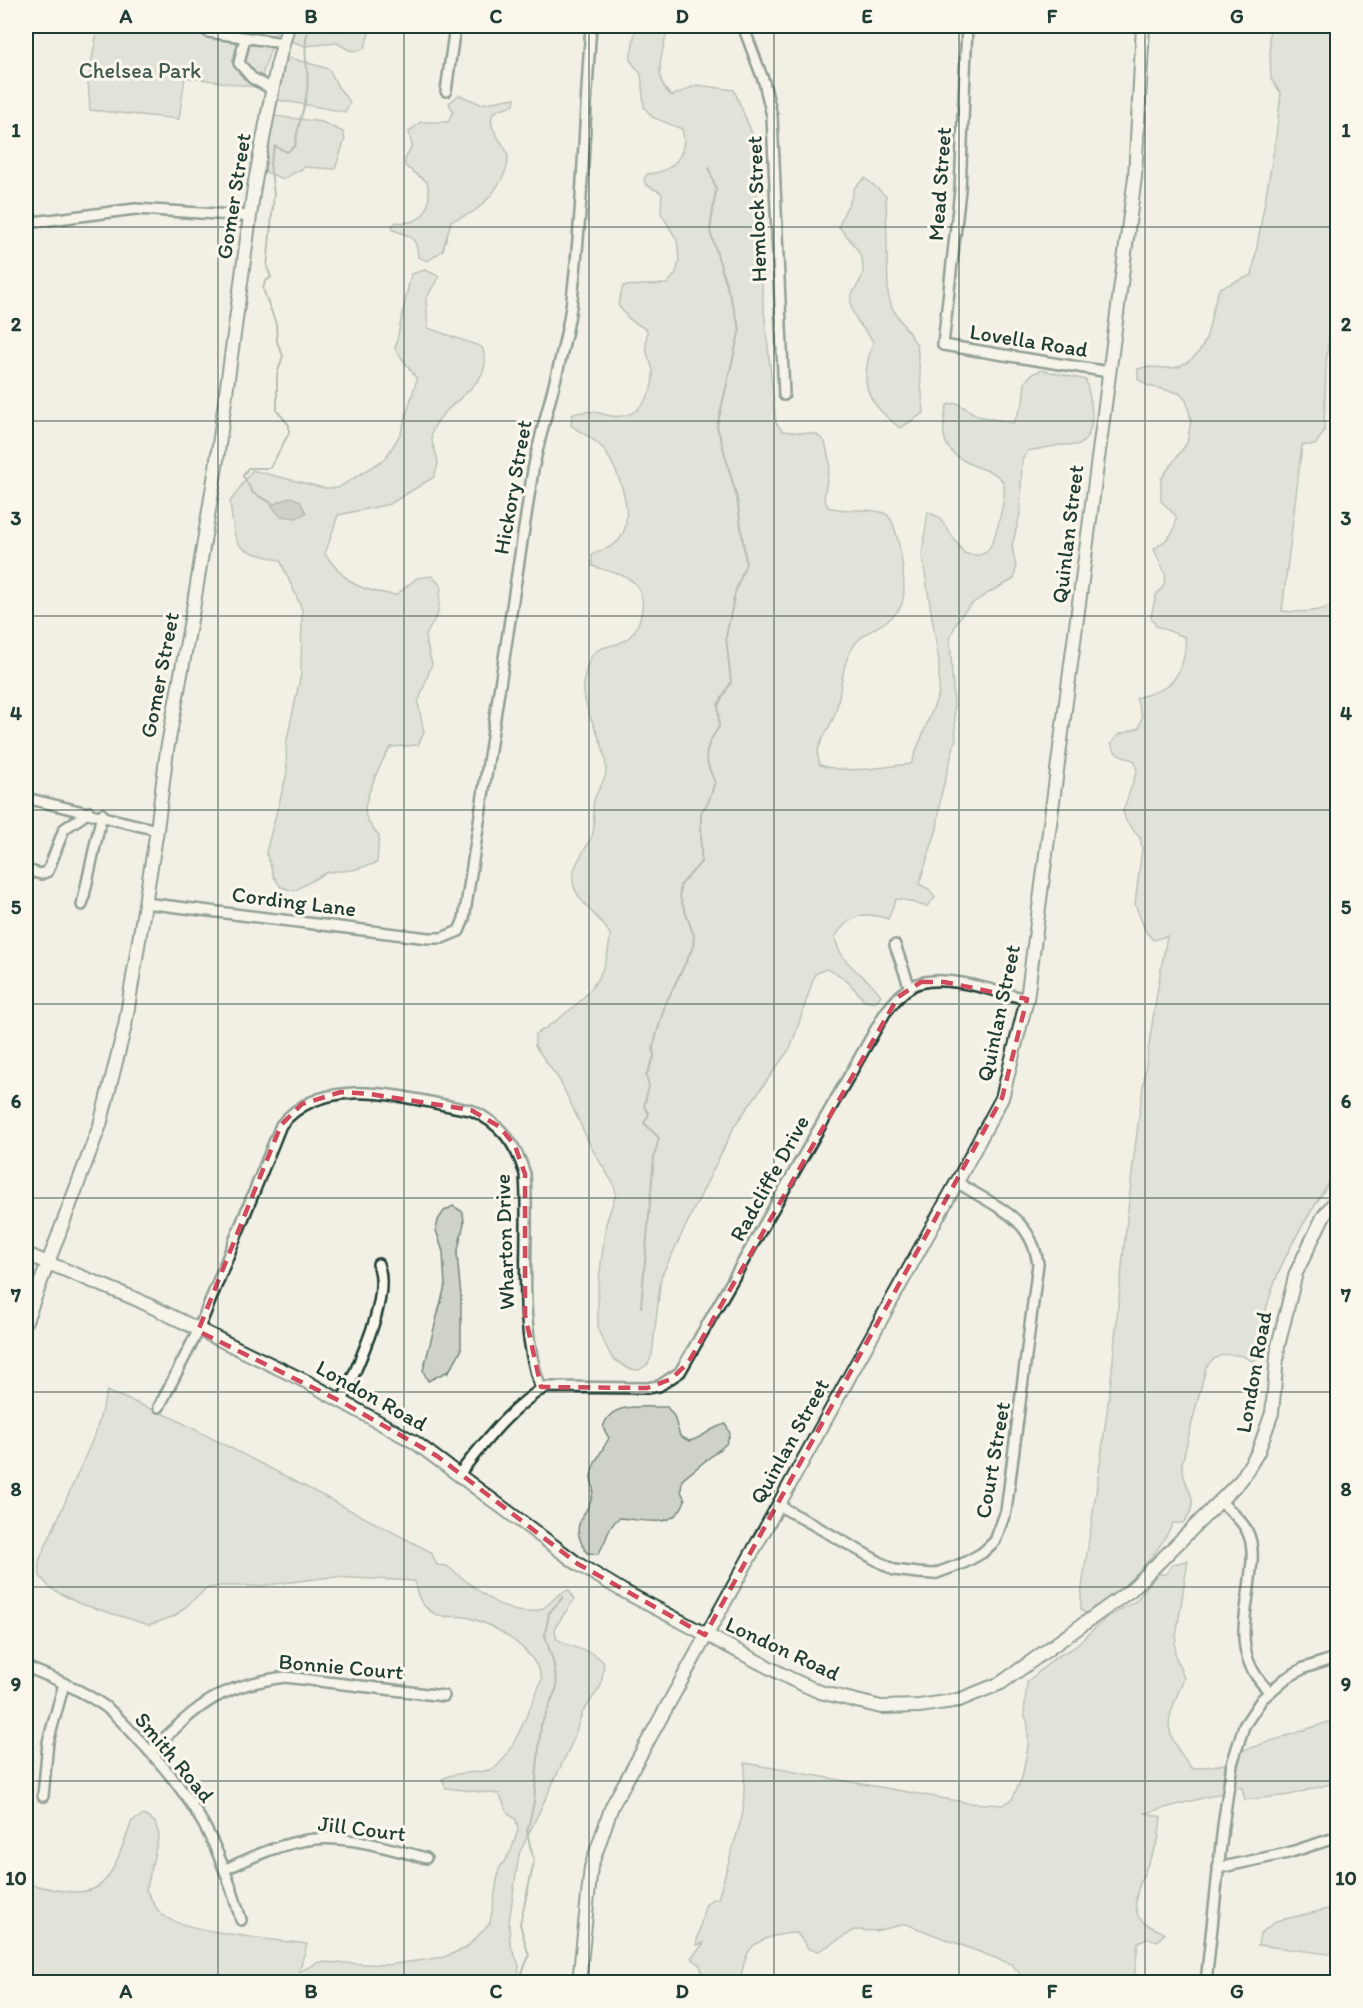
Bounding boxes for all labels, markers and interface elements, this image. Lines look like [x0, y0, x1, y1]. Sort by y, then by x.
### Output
text: A [119, 4, 133, 28]
text: B [305, 4, 318, 28]
text: C [490, 4, 503, 28]
text: D [675, 4, 689, 28]
text: E [861, 4, 873, 28]
text: F [1047, 4, 1058, 28]
text: G [1230, 4, 1244, 28]
park label: Chelsea Park [79, 57, 201, 84]
text: 1 [11, 118, 21, 142]
text: 1 [1341, 118, 1351, 142]
street label: Mead Street [922, 126, 957, 242]
street label: Gomer Street [210, 131, 257, 261]
street label: Hemlock Street [740, 135, 773, 283]
text: 2 [11, 312, 22, 336]
text: 2 [1341, 312, 1352, 336]
street label: Lovella Road [968, 318, 1090, 363]
street label: Hickory Street [487, 418, 538, 556]
street label: Quinlan Street [1046, 463, 1089, 605]
text: 3 [11, 506, 22, 530]
text: 3 [1341, 506, 1352, 530]
street label: Gomer Street [134, 610, 185, 740]
text: 4 [10, 701, 22, 725]
text: 4 [1340, 701, 1352, 725]
street label: Cording Lane [230, 880, 358, 923]
text: 5 [11, 895, 22, 919]
text: 5 [1341, 895, 1352, 919]
street label: Quinlan Street [971, 942, 1026, 1084]
text: 6 [11, 1089, 22, 1113]
text: 6 [1341, 1089, 1352, 1113]
street label: Radcliffe Drive [724, 1111, 815, 1246]
street label: Wharton Drive [489, 1173, 520, 1311]
text: 7 [10, 1283, 21, 1307]
text: 7 [1340, 1283, 1351, 1307]
street label: London Road [1229, 1309, 1277, 1435]
street label: London Road [311, 1354, 432, 1437]
street label: Quinlan Street [744, 1374, 835, 1509]
street label: Court Street [969, 1400, 1016, 1520]
text: 8 [11, 1477, 22, 1501]
text: 8 [1341, 1477, 1352, 1501]
street label: London Road [721, 1610, 844, 1687]
street label: Bonnie Court [277, 1648, 404, 1685]
text: 9 [11, 1672, 21, 1696]
text: 9 [1341, 1672, 1351, 1696]
street label: Smith Road [129, 1707, 220, 1808]
street label: Jill Court [316, 1810, 407, 1847]
text: 10 [5, 1866, 27, 1890]
text: 10 [1335, 1866, 1357, 1890]
text: A [119, 1979, 133, 2003]
text: B [305, 1979, 318, 2003]
text: C [490, 1979, 503, 2003]
text: D [675, 1979, 689, 2003]
text: E [861, 1979, 873, 2003]
text: F [1047, 1979, 1058, 2003]
text: G [1230, 1979, 1244, 2003]

